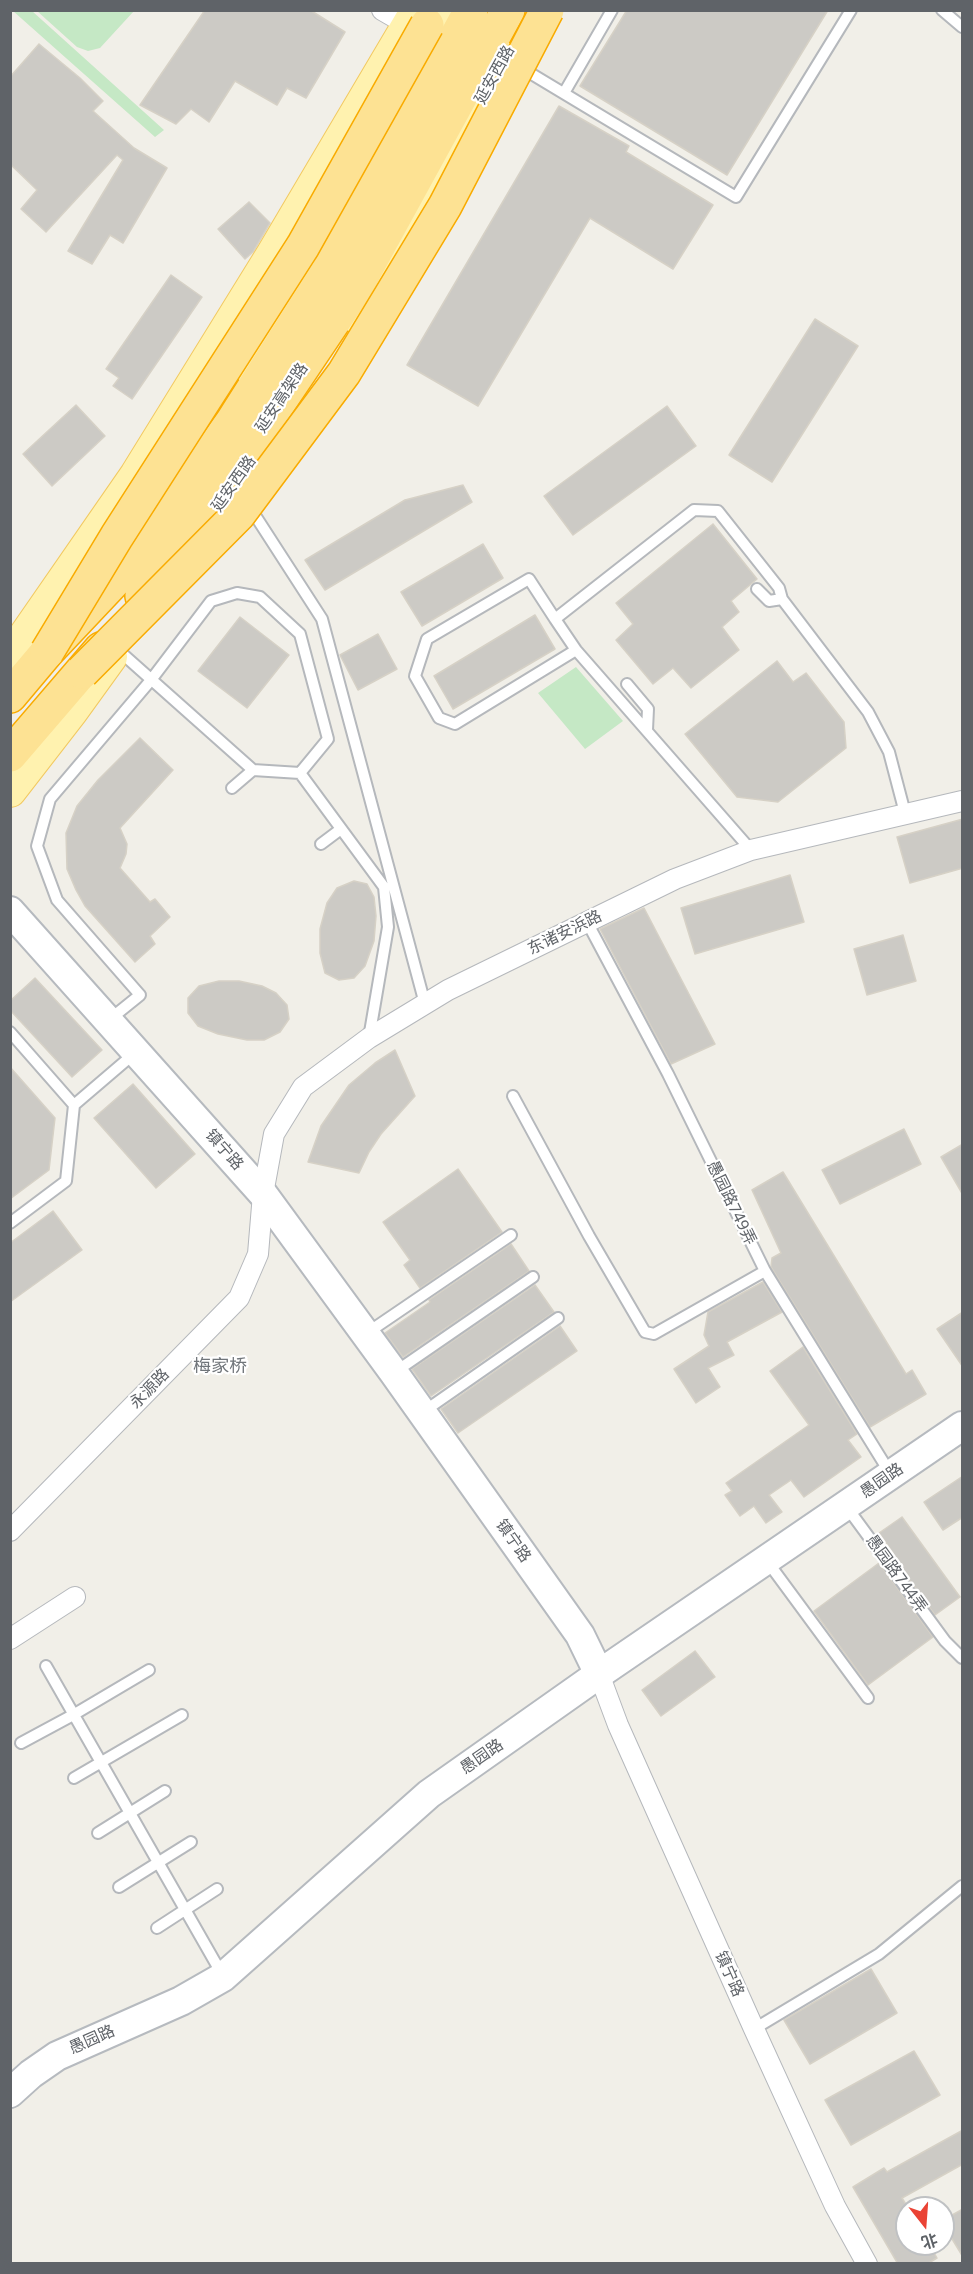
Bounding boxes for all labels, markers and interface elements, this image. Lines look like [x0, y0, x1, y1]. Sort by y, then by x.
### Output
street label: 延安西路 [471, 42, 519, 108]
street label: 延安高架路 [252, 359, 312, 437]
street label: 延安西路 [208, 452, 260, 516]
street label: 东诸安浜路 [525, 907, 605, 959]
street label: 镇宁路 [201, 1126, 247, 1174]
street label: 愚园路749弄 [702, 1158, 760, 1248]
district label: 梅家桥 [193, 1356, 247, 1378]
street label: 永源路 [126, 1365, 174, 1413]
street label: 愚园路 [857, 1459, 907, 1503]
street label: 镇宁路 [491, 1516, 535, 1566]
street label: 愚园路744弄 [861, 1531, 931, 1617]
street label: 愚园路 [457, 1735, 507, 1779]
street label: 镇宁路 [710, 1948, 748, 2000]
street label: 愚园路 [66, 2021, 118, 2059]
north arrow [895, 2196, 955, 2256]
text: 北 [919, 2228, 941, 2254]

